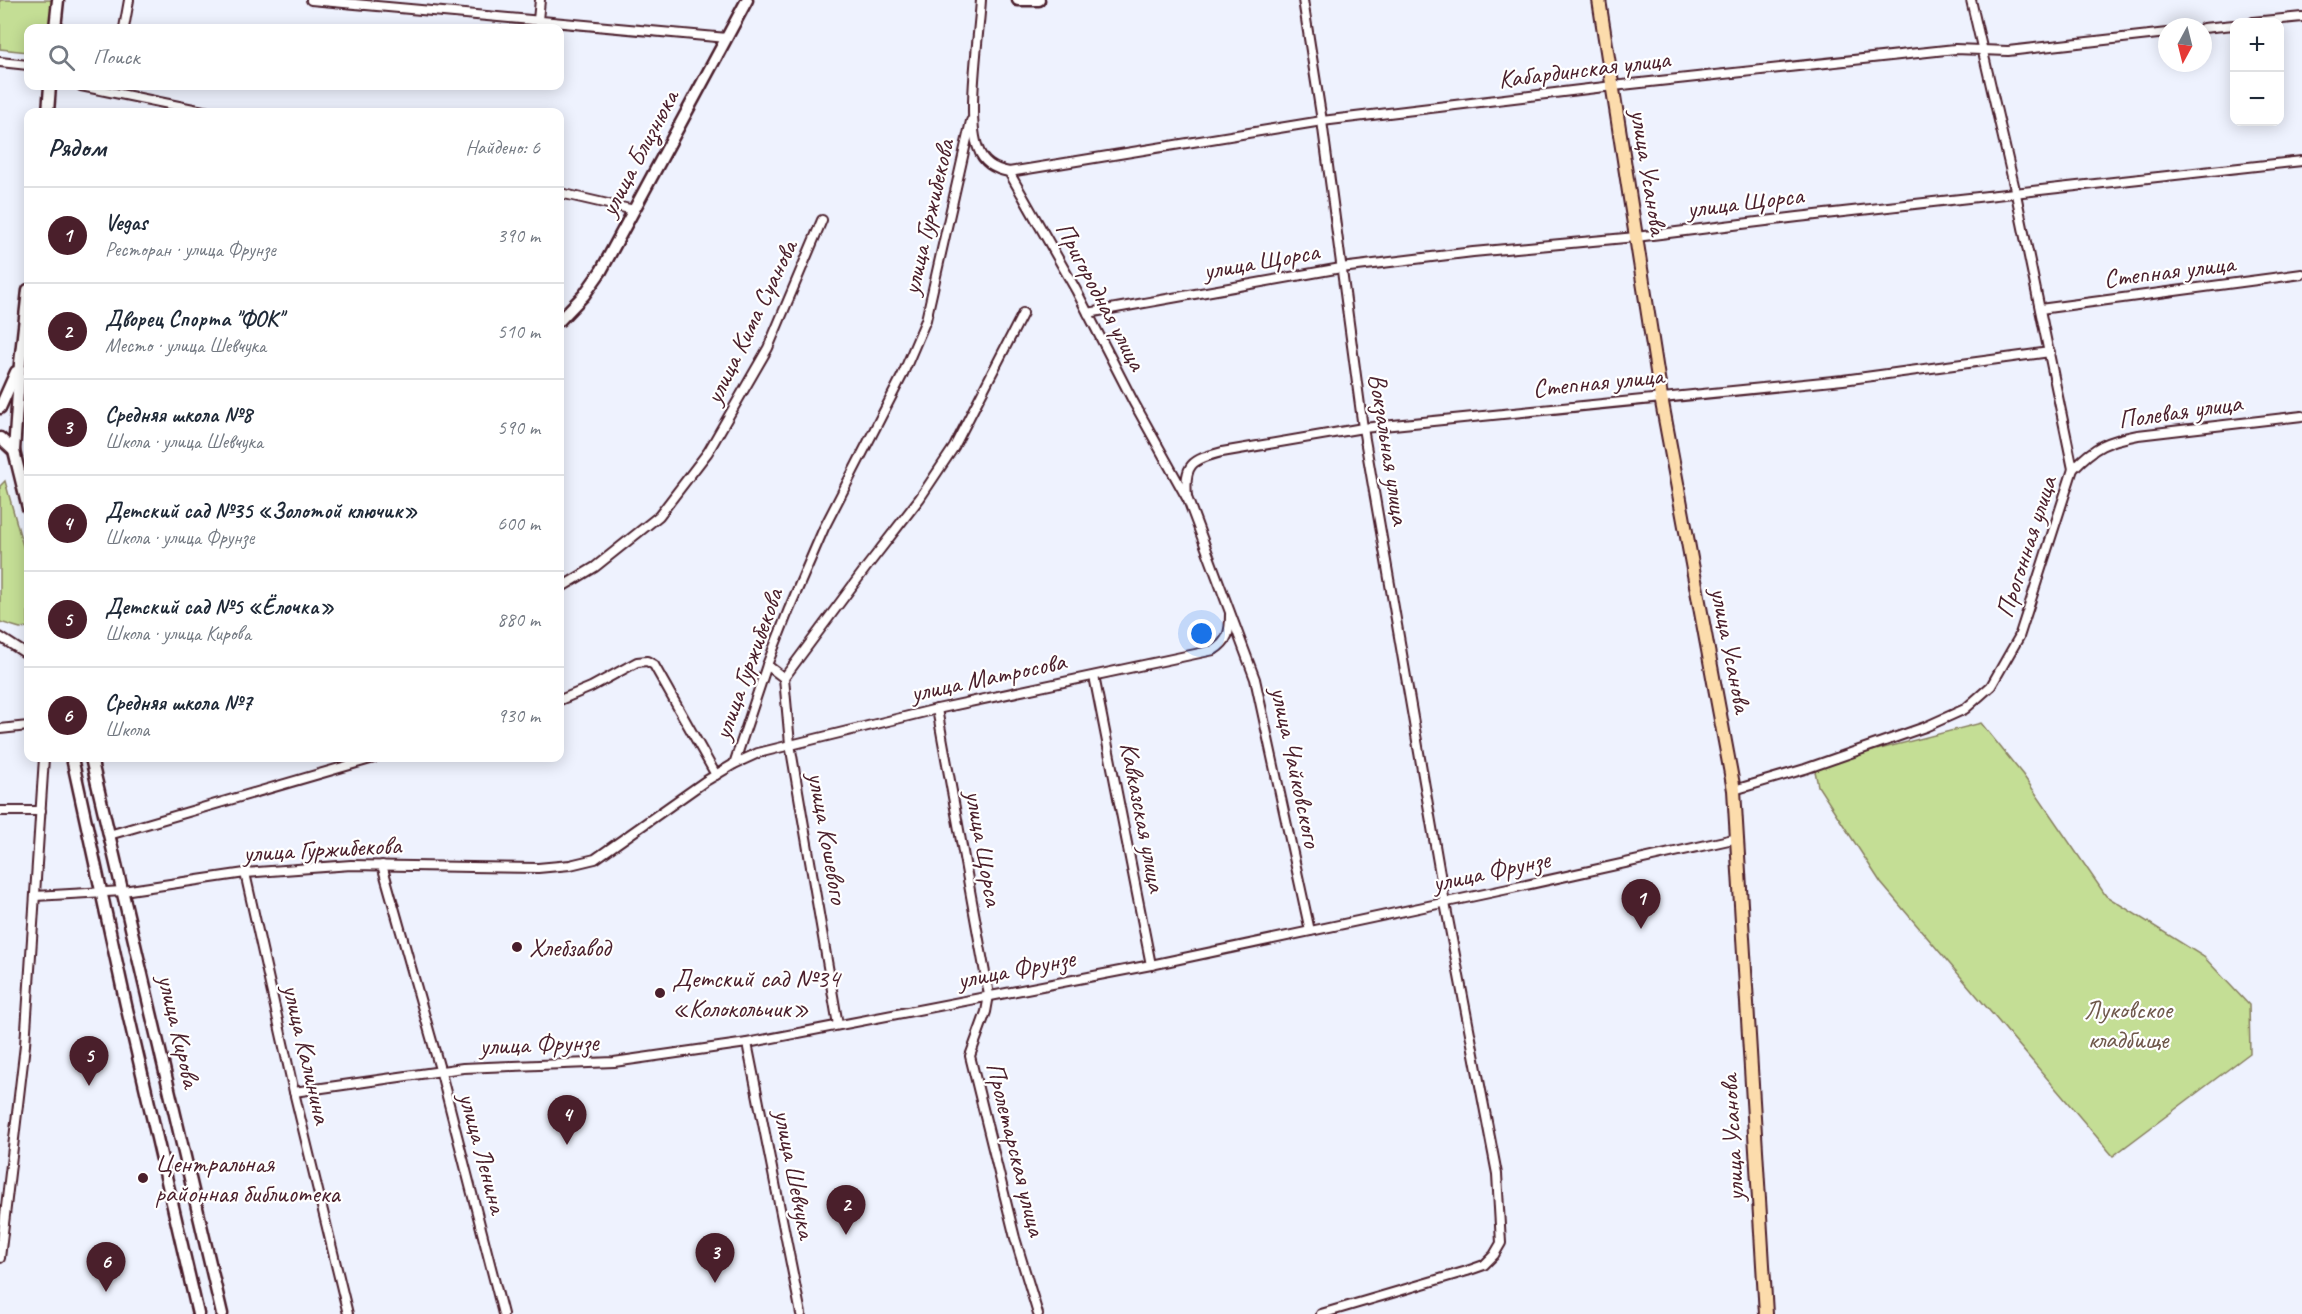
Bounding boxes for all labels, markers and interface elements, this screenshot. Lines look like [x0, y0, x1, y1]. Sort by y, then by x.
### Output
north arrow [2158, 18, 2212, 72]
map controls [2230, 18, 2284, 126]
button: + [2230, 18, 2284, 72]
search box [24, 24, 564, 90]
icon: search [45, 41, 78, 74]
street label: Кабардинская улица [1496, 42, 1673, 96]
text: Поиск [93, 43, 139, 71]
button: − [2230, 72, 2284, 126]
street label: улица Близнюка [591, 82, 688, 224]
street label: улица Усанова [1622, 105, 1676, 240]
text: Рядом [48, 131, 106, 164]
text: Найдено: 6 [465, 135, 540, 160]
street label: улица Гуржибекова [894, 135, 962, 300]
street label: улица Щорса [1683, 178, 1807, 226]
text: Vegas [105, 209, 147, 237]
street label: Пригородная улица [1048, 216, 1155, 377]
text: 1 [63, 223, 72, 248]
text: 390 m [497, 223, 540, 248]
street label: улица Кима Суанова [696, 233, 806, 411]
street label: улица Щорса [1199, 234, 1323, 288]
text: Ресторан · улица Фрунзе [105, 237, 276, 262]
street label: Степная улица [2102, 246, 2239, 295]
text: Дворец Спорта "ФОК" [105, 305, 283, 333]
text: 2 [63, 319, 72, 344]
text: 510 m [497, 319, 540, 344]
text: Место · улица Шевчука [105, 333, 266, 358]
street label: Степная улица [1531, 358, 1667, 405]
street label: Вокзальная улица [1361, 371, 1417, 529]
street label: Полевая улица [2116, 386, 2246, 436]
text: Средняя школа №8 [105, 401, 252, 429]
text: 3 [63, 415, 72, 440]
text: 590 m [497, 415, 540, 440]
text: Школа · улица Шевчука [105, 429, 263, 454]
street label: Прогонная улица [1988, 471, 2065, 622]
text: Детский сад №35 «Золотой ключик» [105, 497, 418, 525]
text: 4 [63, 511, 72, 536]
text: 600 m [497, 511, 540, 536]
text: Школа · улица Фрунзе [105, 525, 254, 550]
street label: улица Гуржибекова [705, 583, 791, 746]
street label: улица Усанова [1702, 583, 1760, 718]
text: Детский сад №5 «Ёлочка» [105, 593, 334, 621]
text: 5 [63, 607, 72, 632]
text: 880 m [497, 607, 540, 632]
your location [1187, 619, 1216, 648]
text: Школа · улица Кирова [105, 621, 251, 646]
street label: улица Матросова [906, 644, 1070, 710]
street label: улица Чайковского [1262, 682, 1329, 852]
text: Средняя школа №7 [105, 689, 252, 717]
text: 6 [63, 703, 72, 728]
text: 930 m [497, 703, 540, 728]
text: Школа [105, 717, 149, 742]
street label: Кавказская улица [1112, 739, 1174, 896]
street label: улица Кошевого [800, 768, 856, 908]
street label: улица Щорса [957, 786, 1011, 910]
street label: улица Гуржибекова [240, 828, 403, 870]
street label: улица Фрунзе [1427, 842, 1554, 900]
pin: 1 [1622, 880, 1660, 929]
place label: Хлебзавод [529, 931, 613, 964]
marker: Хлебзавод [510, 940, 524, 954]
street label: улица Фрунзе [952, 941, 1079, 997]
place label: Детский сад №34 «Колокольчик» [672, 962, 842, 1025]
street label: улица Кирова [150, 969, 209, 1093]
street label: улица Калинина [275, 979, 339, 1128]
marker: Детский сад №34 «Колокольчик» [653, 986, 667, 1000]
park label: Луковское кладбище [2084, 993, 2174, 1056]
street label: улица Фрунзе [477, 1025, 601, 1063]
pin: 5 [70, 1036, 109, 1086]
street label: Пролетарская улица [978, 1059, 1054, 1241]
street label: улица Усанова [1712, 1071, 1752, 1204]
street label: улица Ленина [451, 1087, 516, 1219]
pin: 4 [548, 1096, 586, 1145]
street label: улица Шевчука [766, 1105, 824, 1243]
place label: Центральная районная библиотека [155, 1147, 341, 1210]
marker: Центральная районная библиотека [136, 1171, 150, 1185]
pin: 2 [826, 1186, 866, 1235]
pin: 3 [696, 1234, 734, 1283]
pin: 6 [86, 1242, 126, 1292]

